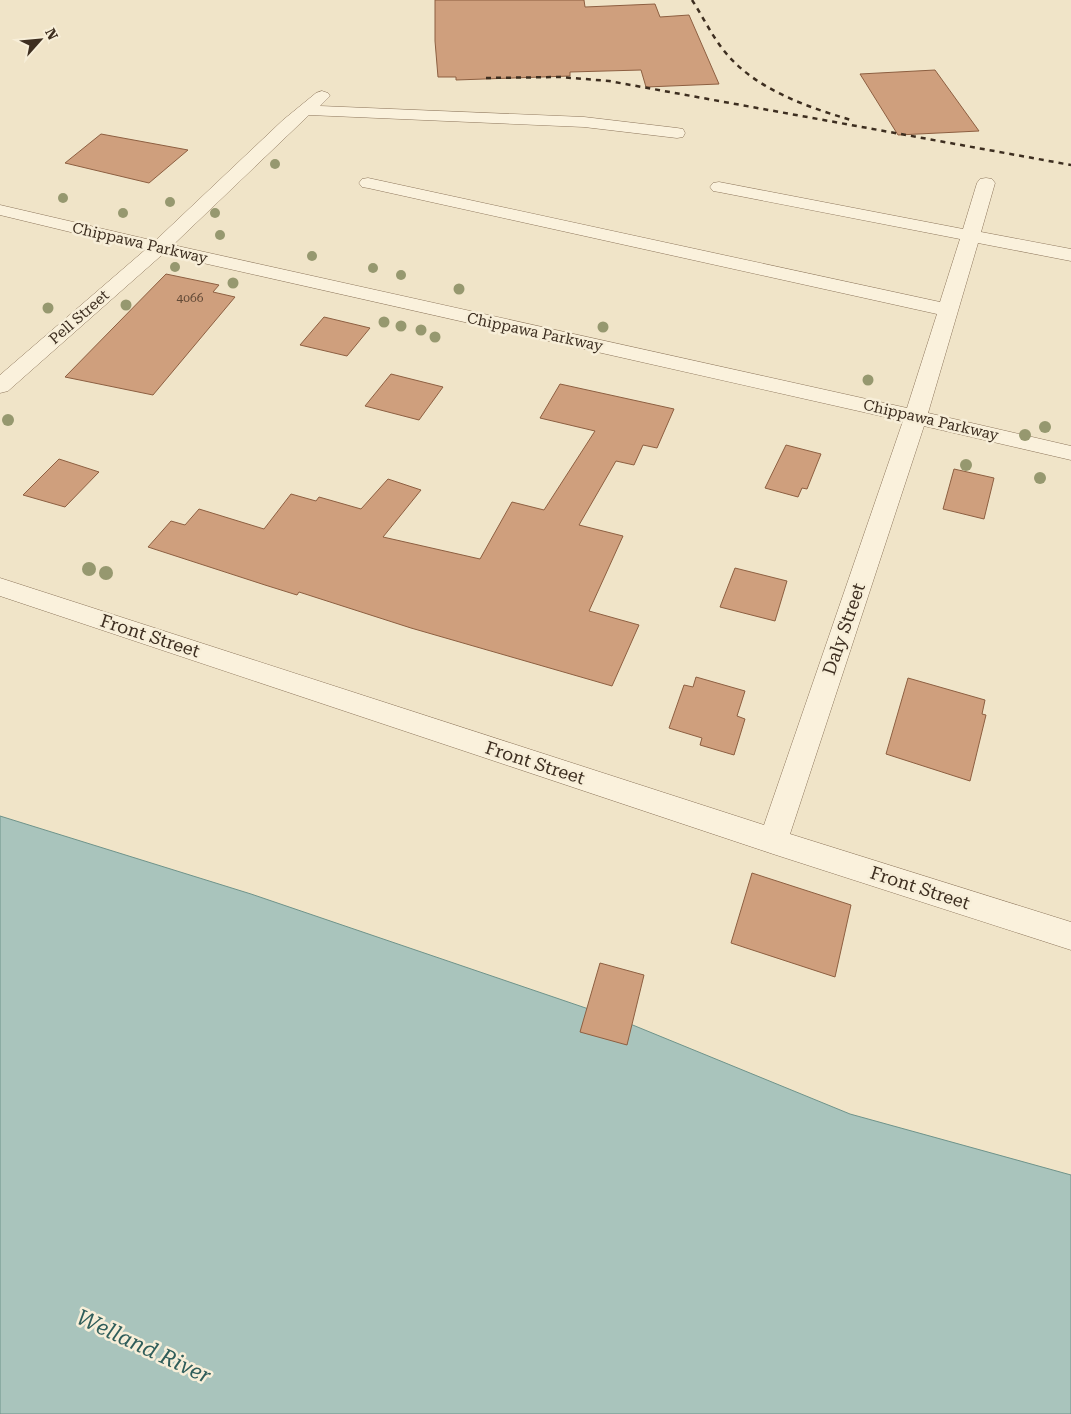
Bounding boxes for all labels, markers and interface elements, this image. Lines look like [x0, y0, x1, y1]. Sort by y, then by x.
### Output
north arrow [15, 15, 65, 65]
text: N [42, 26, 61, 43]
street label: Chippawa Parkway [71, 219, 210, 267]
street label: Pell Street [45, 286, 113, 348]
house number: 4066 [177, 291, 204, 305]
street label: Chippawa Parkway [465, 309, 605, 355]
street label: Chippawa Parkway [862, 396, 1001, 444]
street label: Daly Street [818, 580, 869, 678]
street label: Front Street [98, 610, 203, 662]
street label: Front Street [483, 737, 588, 789]
street label: Front Street [868, 862, 973, 914]
water label: Welland River [73, 1304, 215, 1389]

